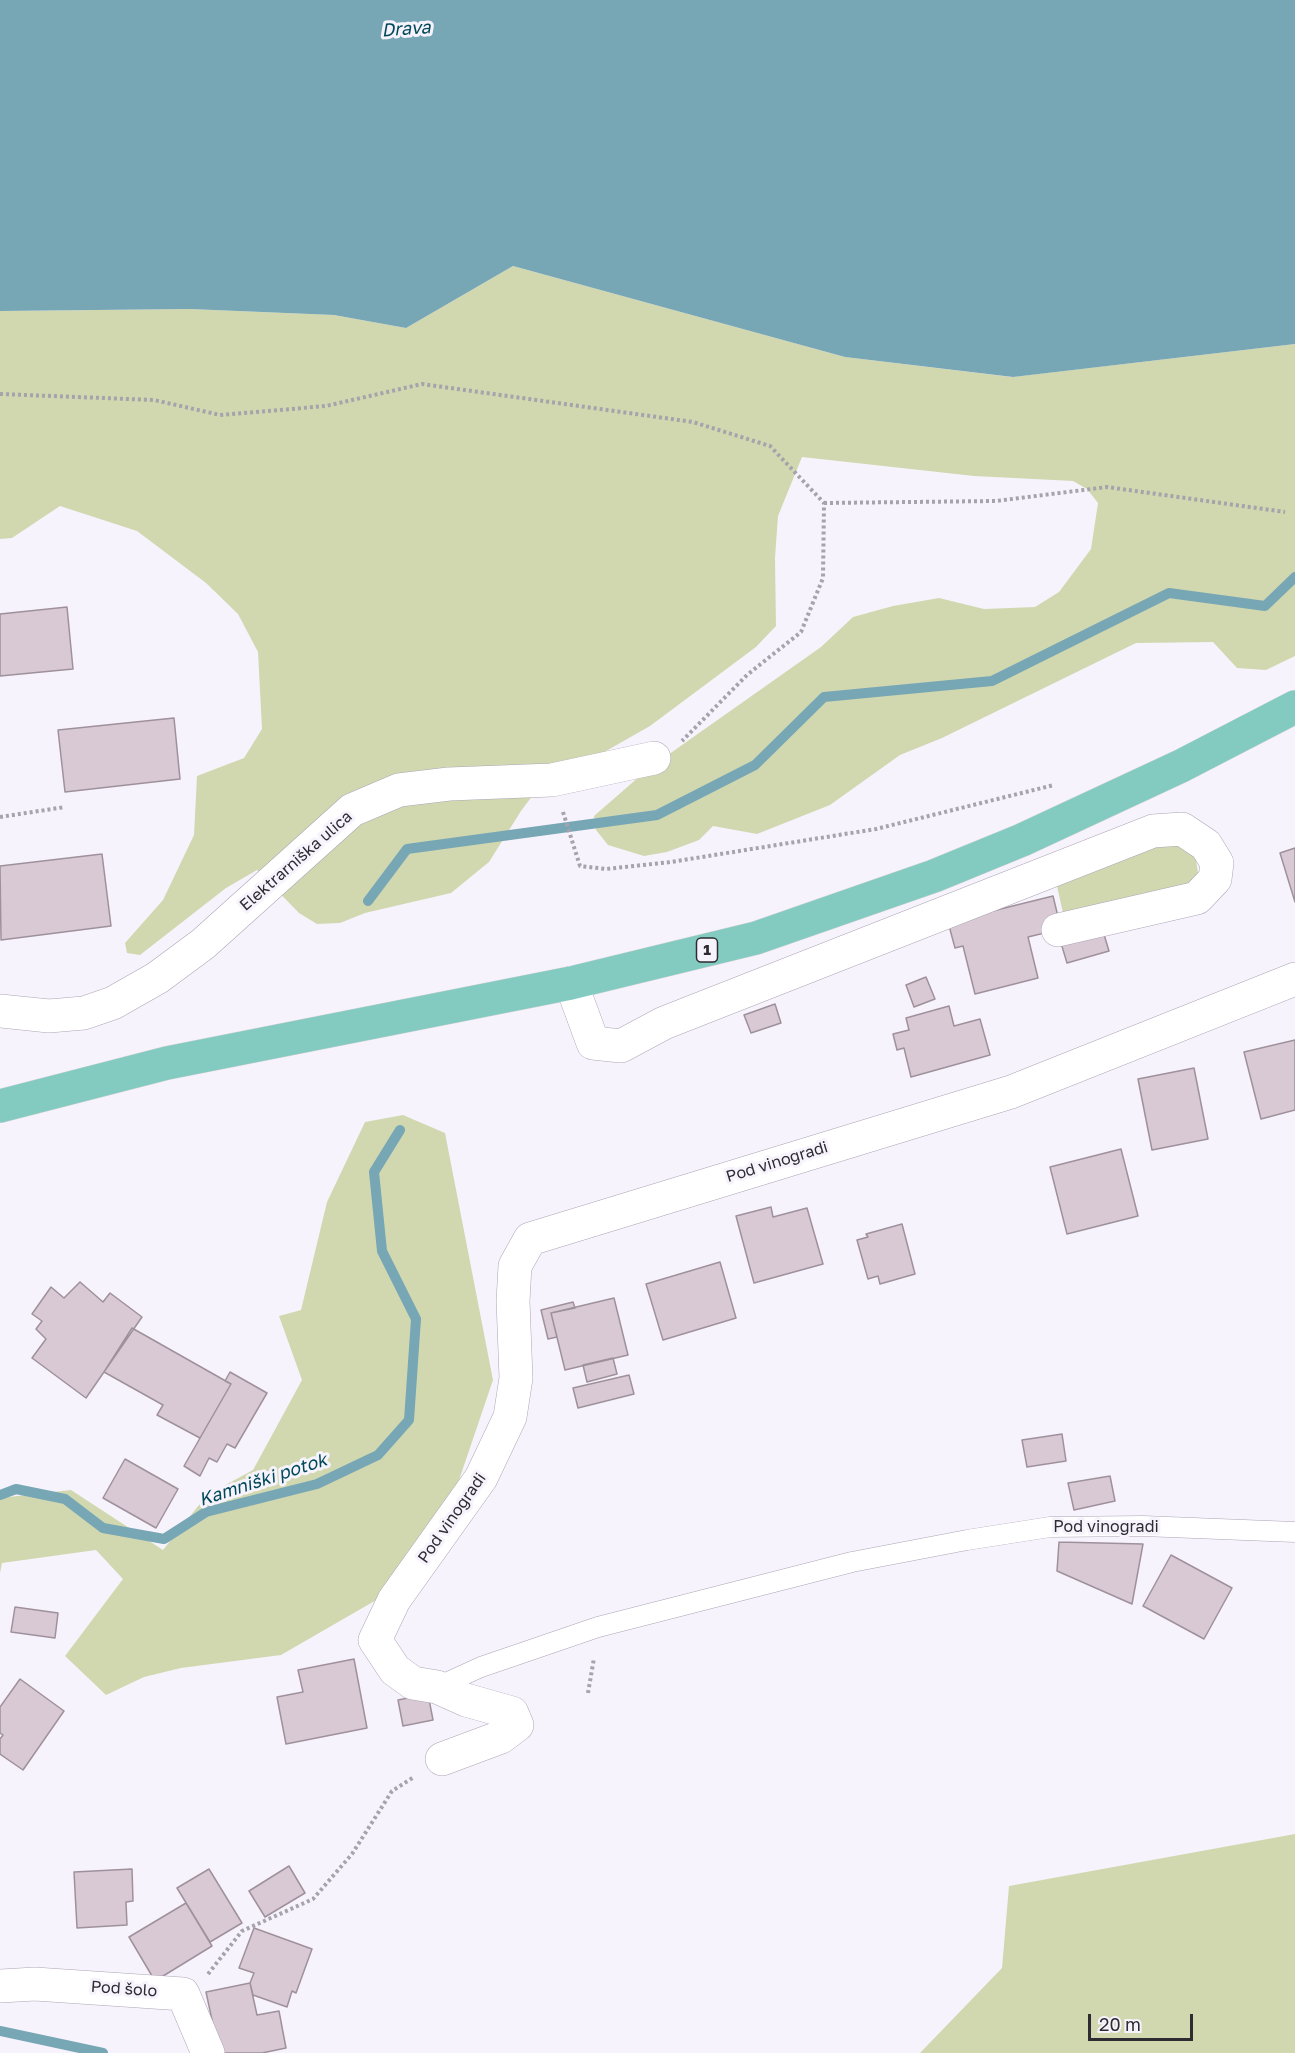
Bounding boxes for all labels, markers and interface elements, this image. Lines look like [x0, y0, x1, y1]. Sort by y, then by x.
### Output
water label: Drava [381, 17, 431, 41]
street label: Elektrarniška ulica [236, 807, 356, 915]
road number: 1 [696, 938, 718, 962]
street label: Pod vinogradi [724, 1137, 830, 1187]
water label: Kamniški potok [196, 1449, 330, 1511]
street label: Pod vinogradi [414, 1469, 490, 1567]
street label: Pod vinogradi [1053, 1517, 1159, 1537]
street label: Pod šolo [90, 1977, 158, 2001]
scale bar [1091, 2002, 1196, 2040]
text: 20 m [1099, 2013, 1141, 2035]

